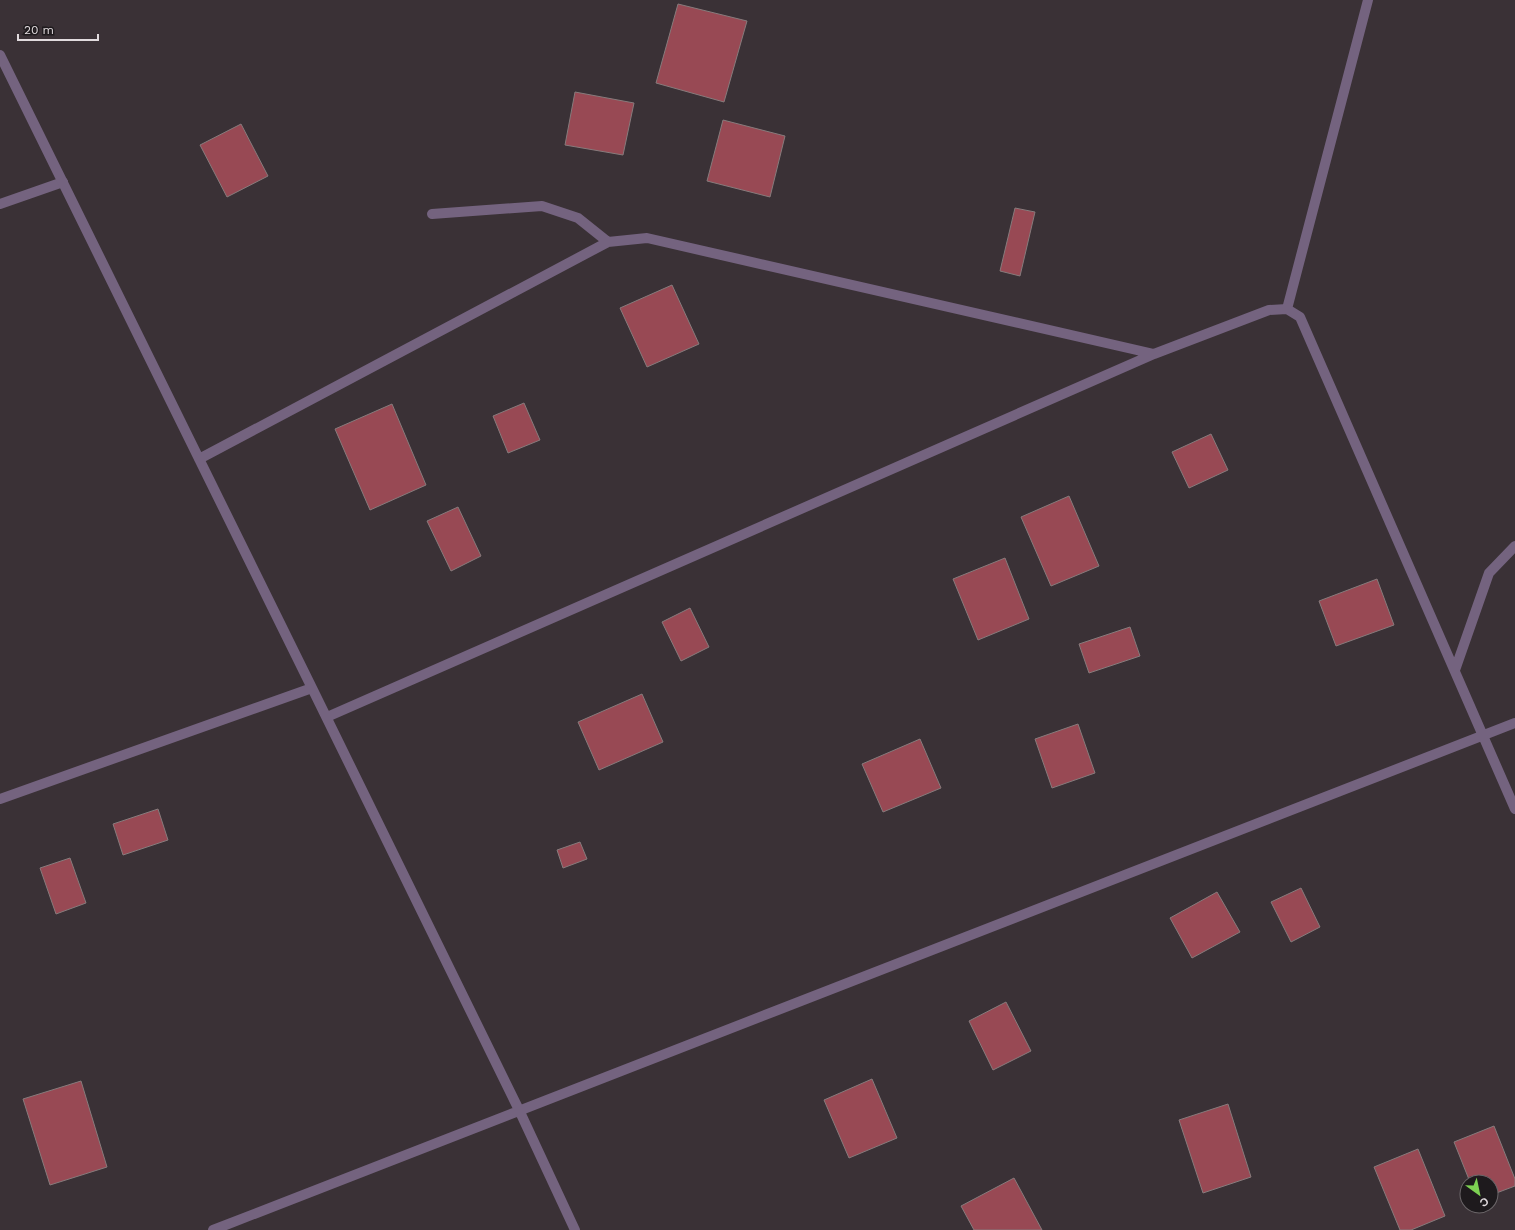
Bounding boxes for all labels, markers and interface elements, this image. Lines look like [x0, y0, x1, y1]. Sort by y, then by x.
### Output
scale bar [18, 16, 98, 42]
text: 20 m [24, 23, 54, 37]
north arrow [1459, 1174, 1499, 1214]
text: С [1477, 1194, 1491, 1210]

